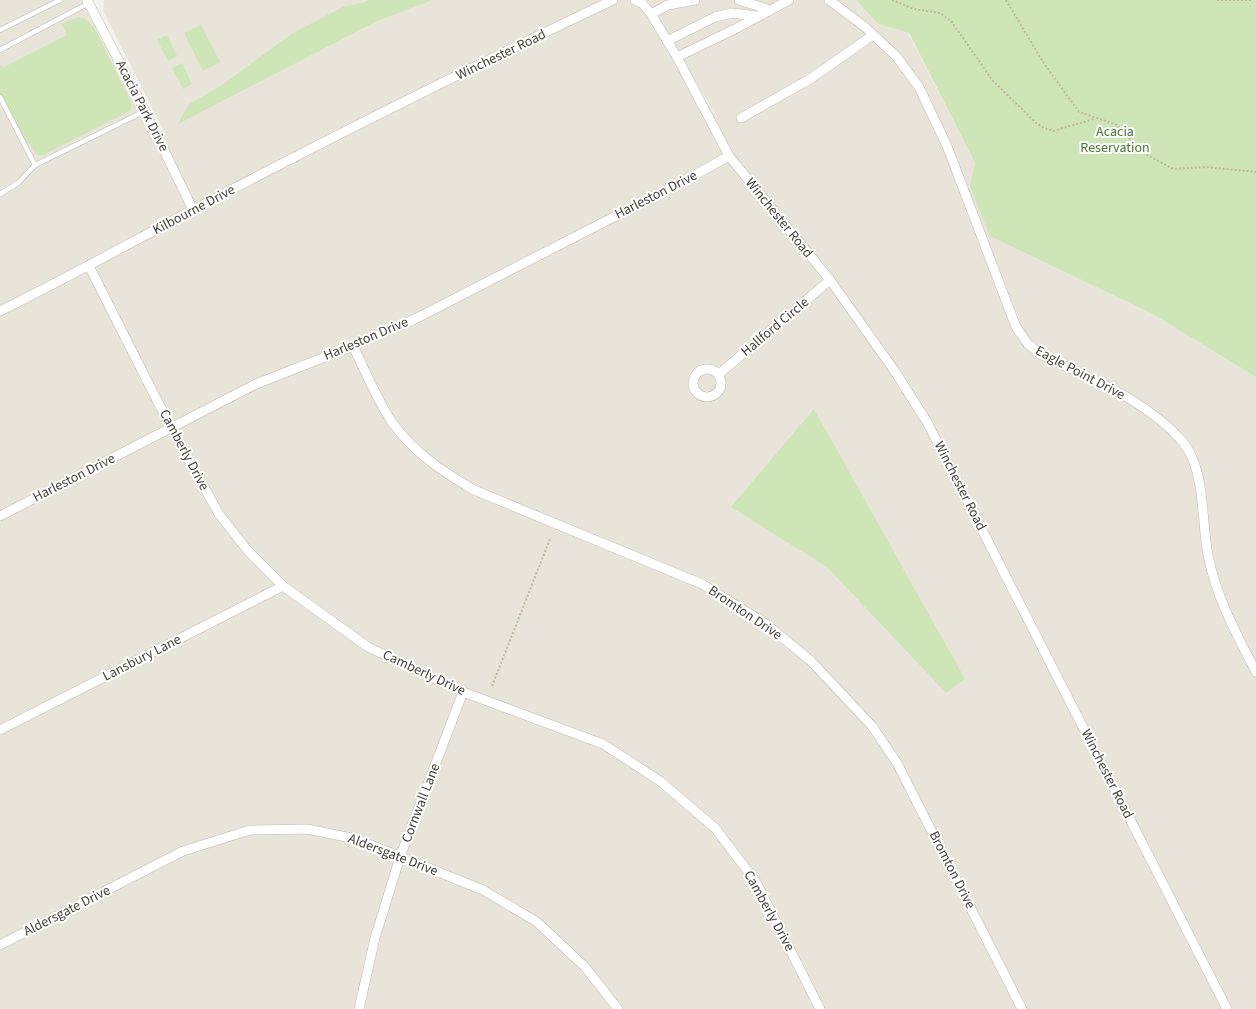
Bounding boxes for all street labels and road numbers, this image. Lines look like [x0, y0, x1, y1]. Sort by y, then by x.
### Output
street label: Winchester Road [453, 25, 549, 85]
street label: Acacia Park Drive [110, 57, 174, 155]
street label: Harleston Drive [611, 166, 701, 224]
street label: Winchester Road [740, 174, 818, 262]
street label: Kilbourne Drive [149, 180, 239, 240]
street label: Hallford Circle [737, 293, 813, 361]
street label: Harleston Drive [321, 312, 411, 366]
street label: Eagle Point Drive [1032, 341, 1128, 405]
street label: Camberly Drive [154, 406, 214, 494]
street label: Winchester Road [929, 438, 991, 534]
street label: Harleston Drive [29, 449, 119, 507]
street label: Bromton Drive [704, 581, 786, 645]
street label: Lansbury Lane [99, 630, 185, 686]
street label: Camberly Drive [379, 645, 469, 701]
street label: Winchester Road [1076, 726, 1138, 822]
street label: Cornwall Lane [397, 760, 445, 846]
street label: Bromton Drive [924, 828, 980, 912]
street label: Aldersgate Drive [345, 829, 441, 881]
street label: Camberly Drive [739, 867, 799, 955]
street label: Aldersgate Drive [20, 881, 114, 941]

